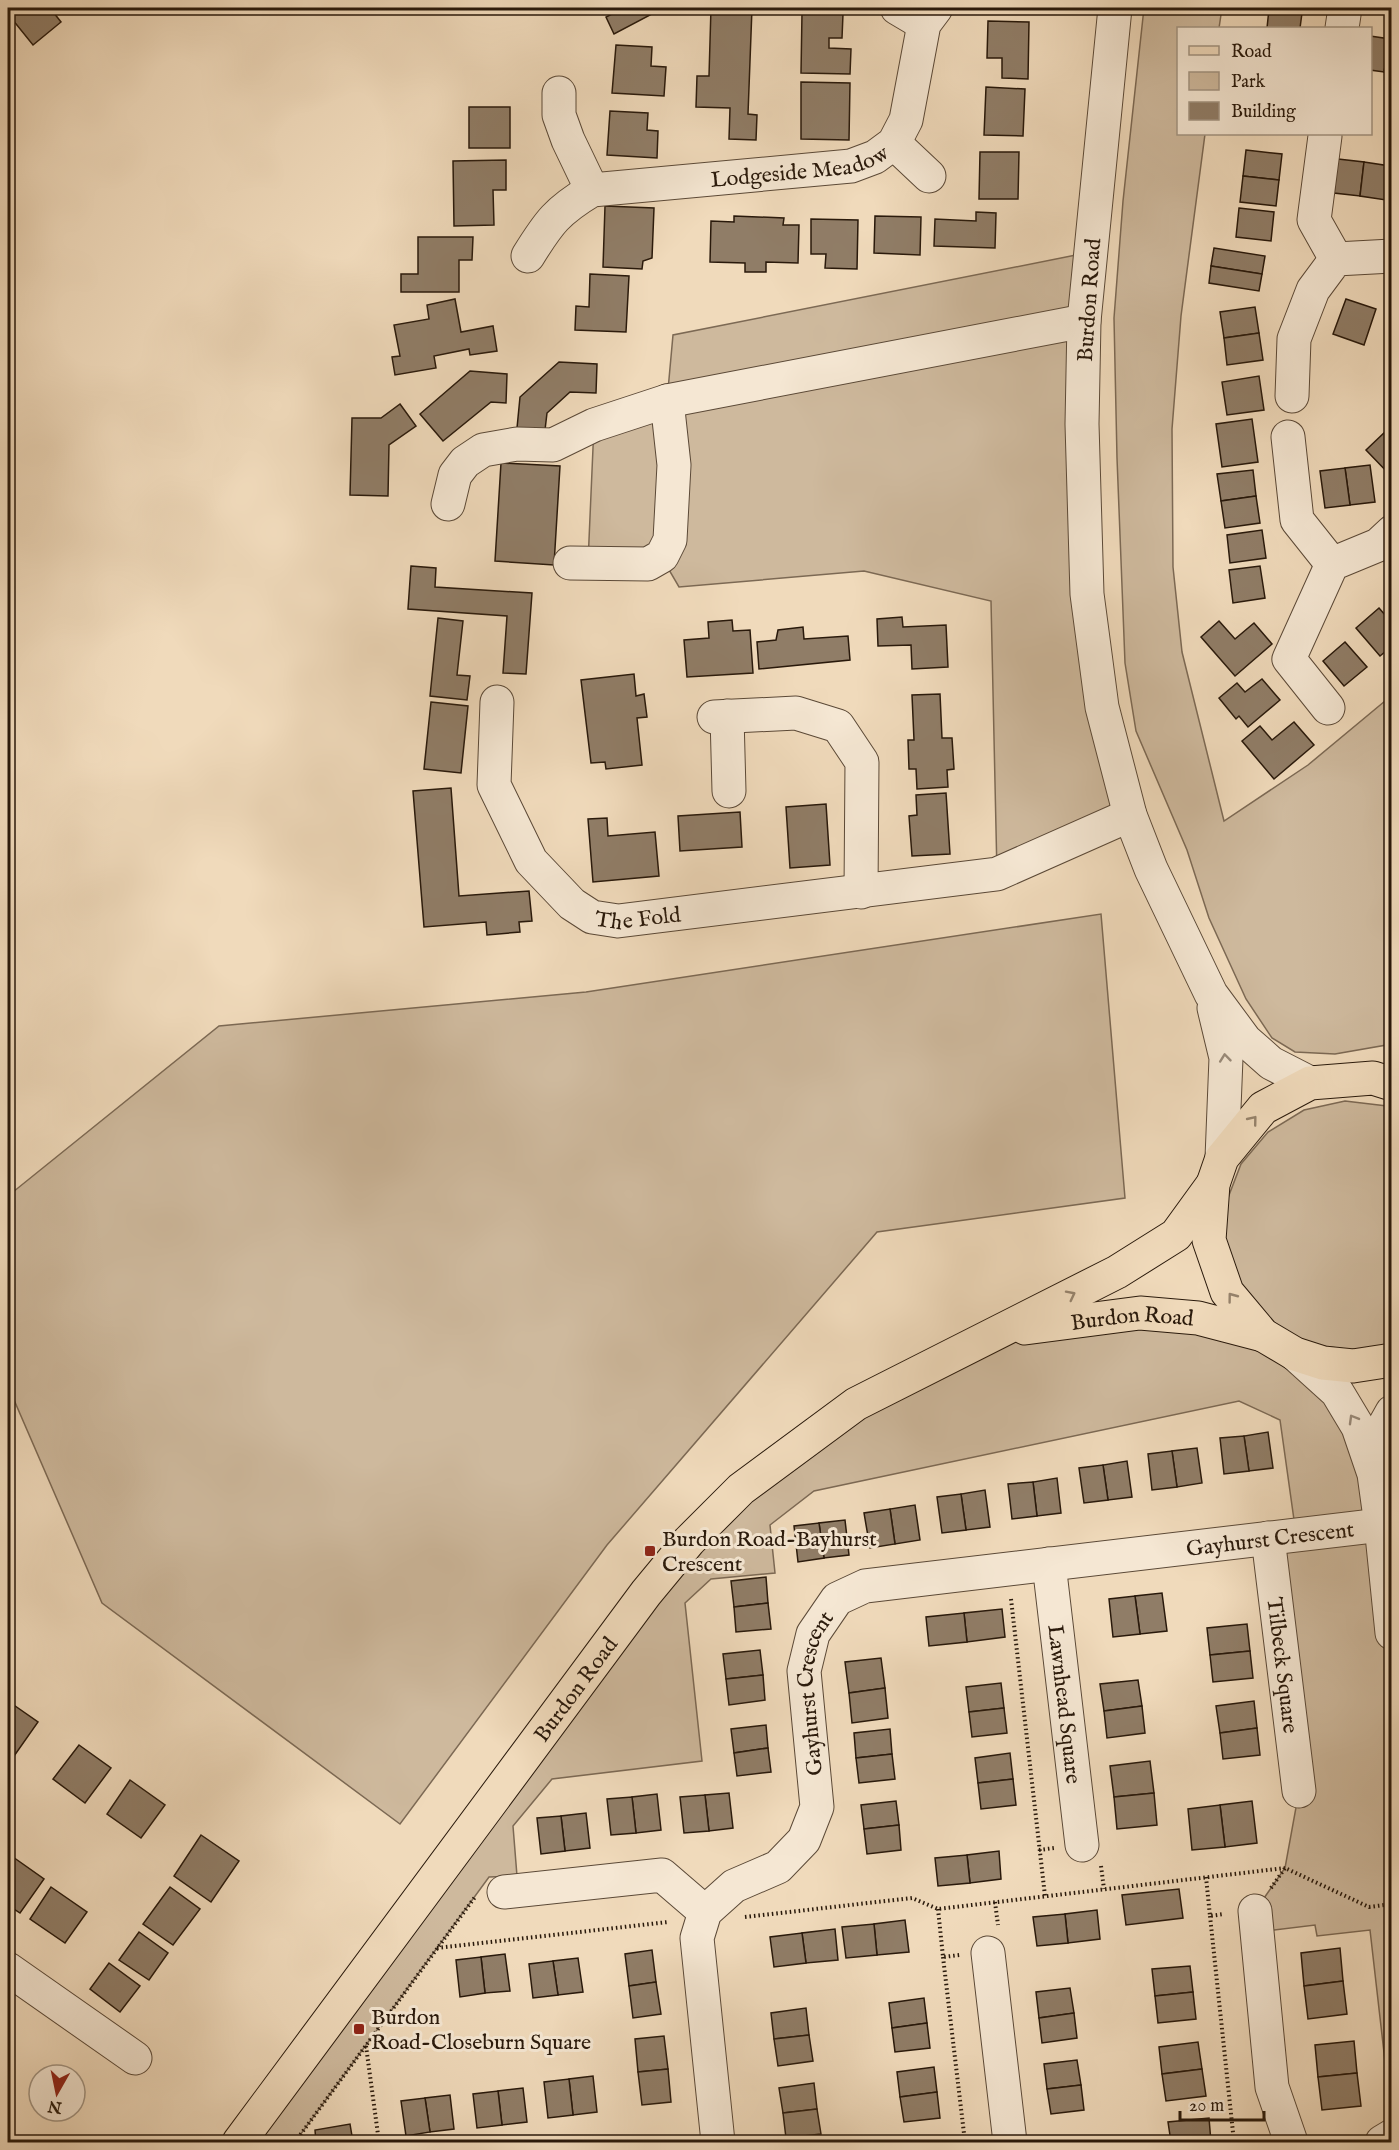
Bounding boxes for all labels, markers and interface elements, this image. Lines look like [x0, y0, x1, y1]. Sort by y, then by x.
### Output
legend [1177, 27, 1372, 135]
text: Road [1231, 41, 1272, 64]
text: Park [1231, 71, 1266, 94]
text: Building [1231, 101, 1296, 124]
street label: Lodgeside Meadow [709, 139, 895, 195]
street label: Burdon Road [1072, 237, 1108, 363]
street label: The Fold [593, 901, 683, 938]
one-way arrow [1219, 1053, 1231, 1062]
one-way arrow [1246, 1116, 1257, 1127]
one-way arrow [1064, 1291, 1075, 1303]
one-way arrow [1228, 1293, 1239, 1304]
street label: Burdon Road [1069, 1301, 1195, 1338]
one-way arrow [1349, 1415, 1361, 1425]
street label: Gayhurst Crescent [1185, 1516, 1356, 1564]
place label: Burdon Road-Bayhurst Crescent [662, 1526, 877, 1579]
marker: Burdon Road-Bayhurst Crescent [643, 1544, 657, 1558]
street label: Tilbeck Square [1259, 1596, 1304, 1735]
street label: Gayhurst Crescent [792, 1606, 841, 1777]
street label: Lawnhead Square [1040, 1623, 1087, 1785]
street label: Burdon Road [528, 1632, 625, 1748]
place label: Burdon Road-Closeburn Square [371, 2004, 591, 2057]
marker: Burdon Road-Closeburn Square [352, 2022, 366, 2036]
north arrow [27, 2063, 87, 2123]
scale bar [1180, 2084, 1264, 2122]
text: N [46, 2095, 64, 2117]
text: 20 m [1189, 2095, 1224, 2118]

